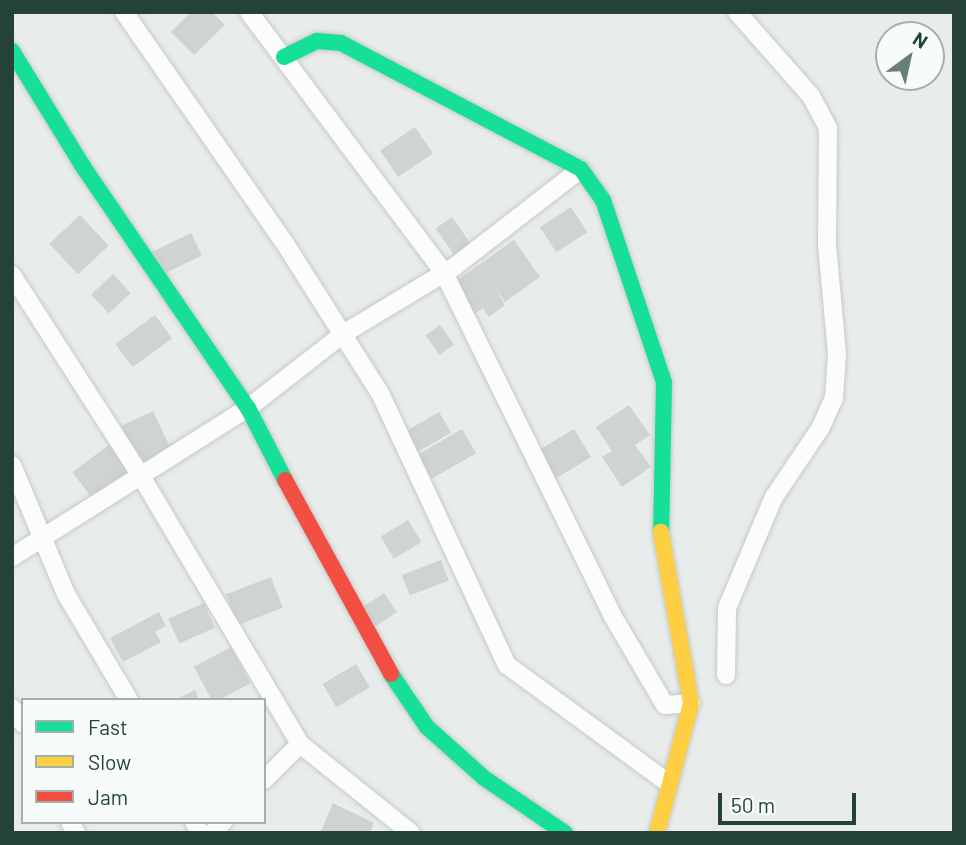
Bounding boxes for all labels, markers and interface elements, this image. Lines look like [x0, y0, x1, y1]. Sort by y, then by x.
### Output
north arrow [875, 21, 945, 91]
text: N [909, 27, 932, 53]
legend [21, 698, 266, 824]
text: Fast [88, 714, 128, 739]
text: Slow [88, 749, 131, 774]
scale bar [721, 778, 859, 822]
text: Jam [88, 784, 128, 809]
text: 50 m [731, 792, 775, 817]

